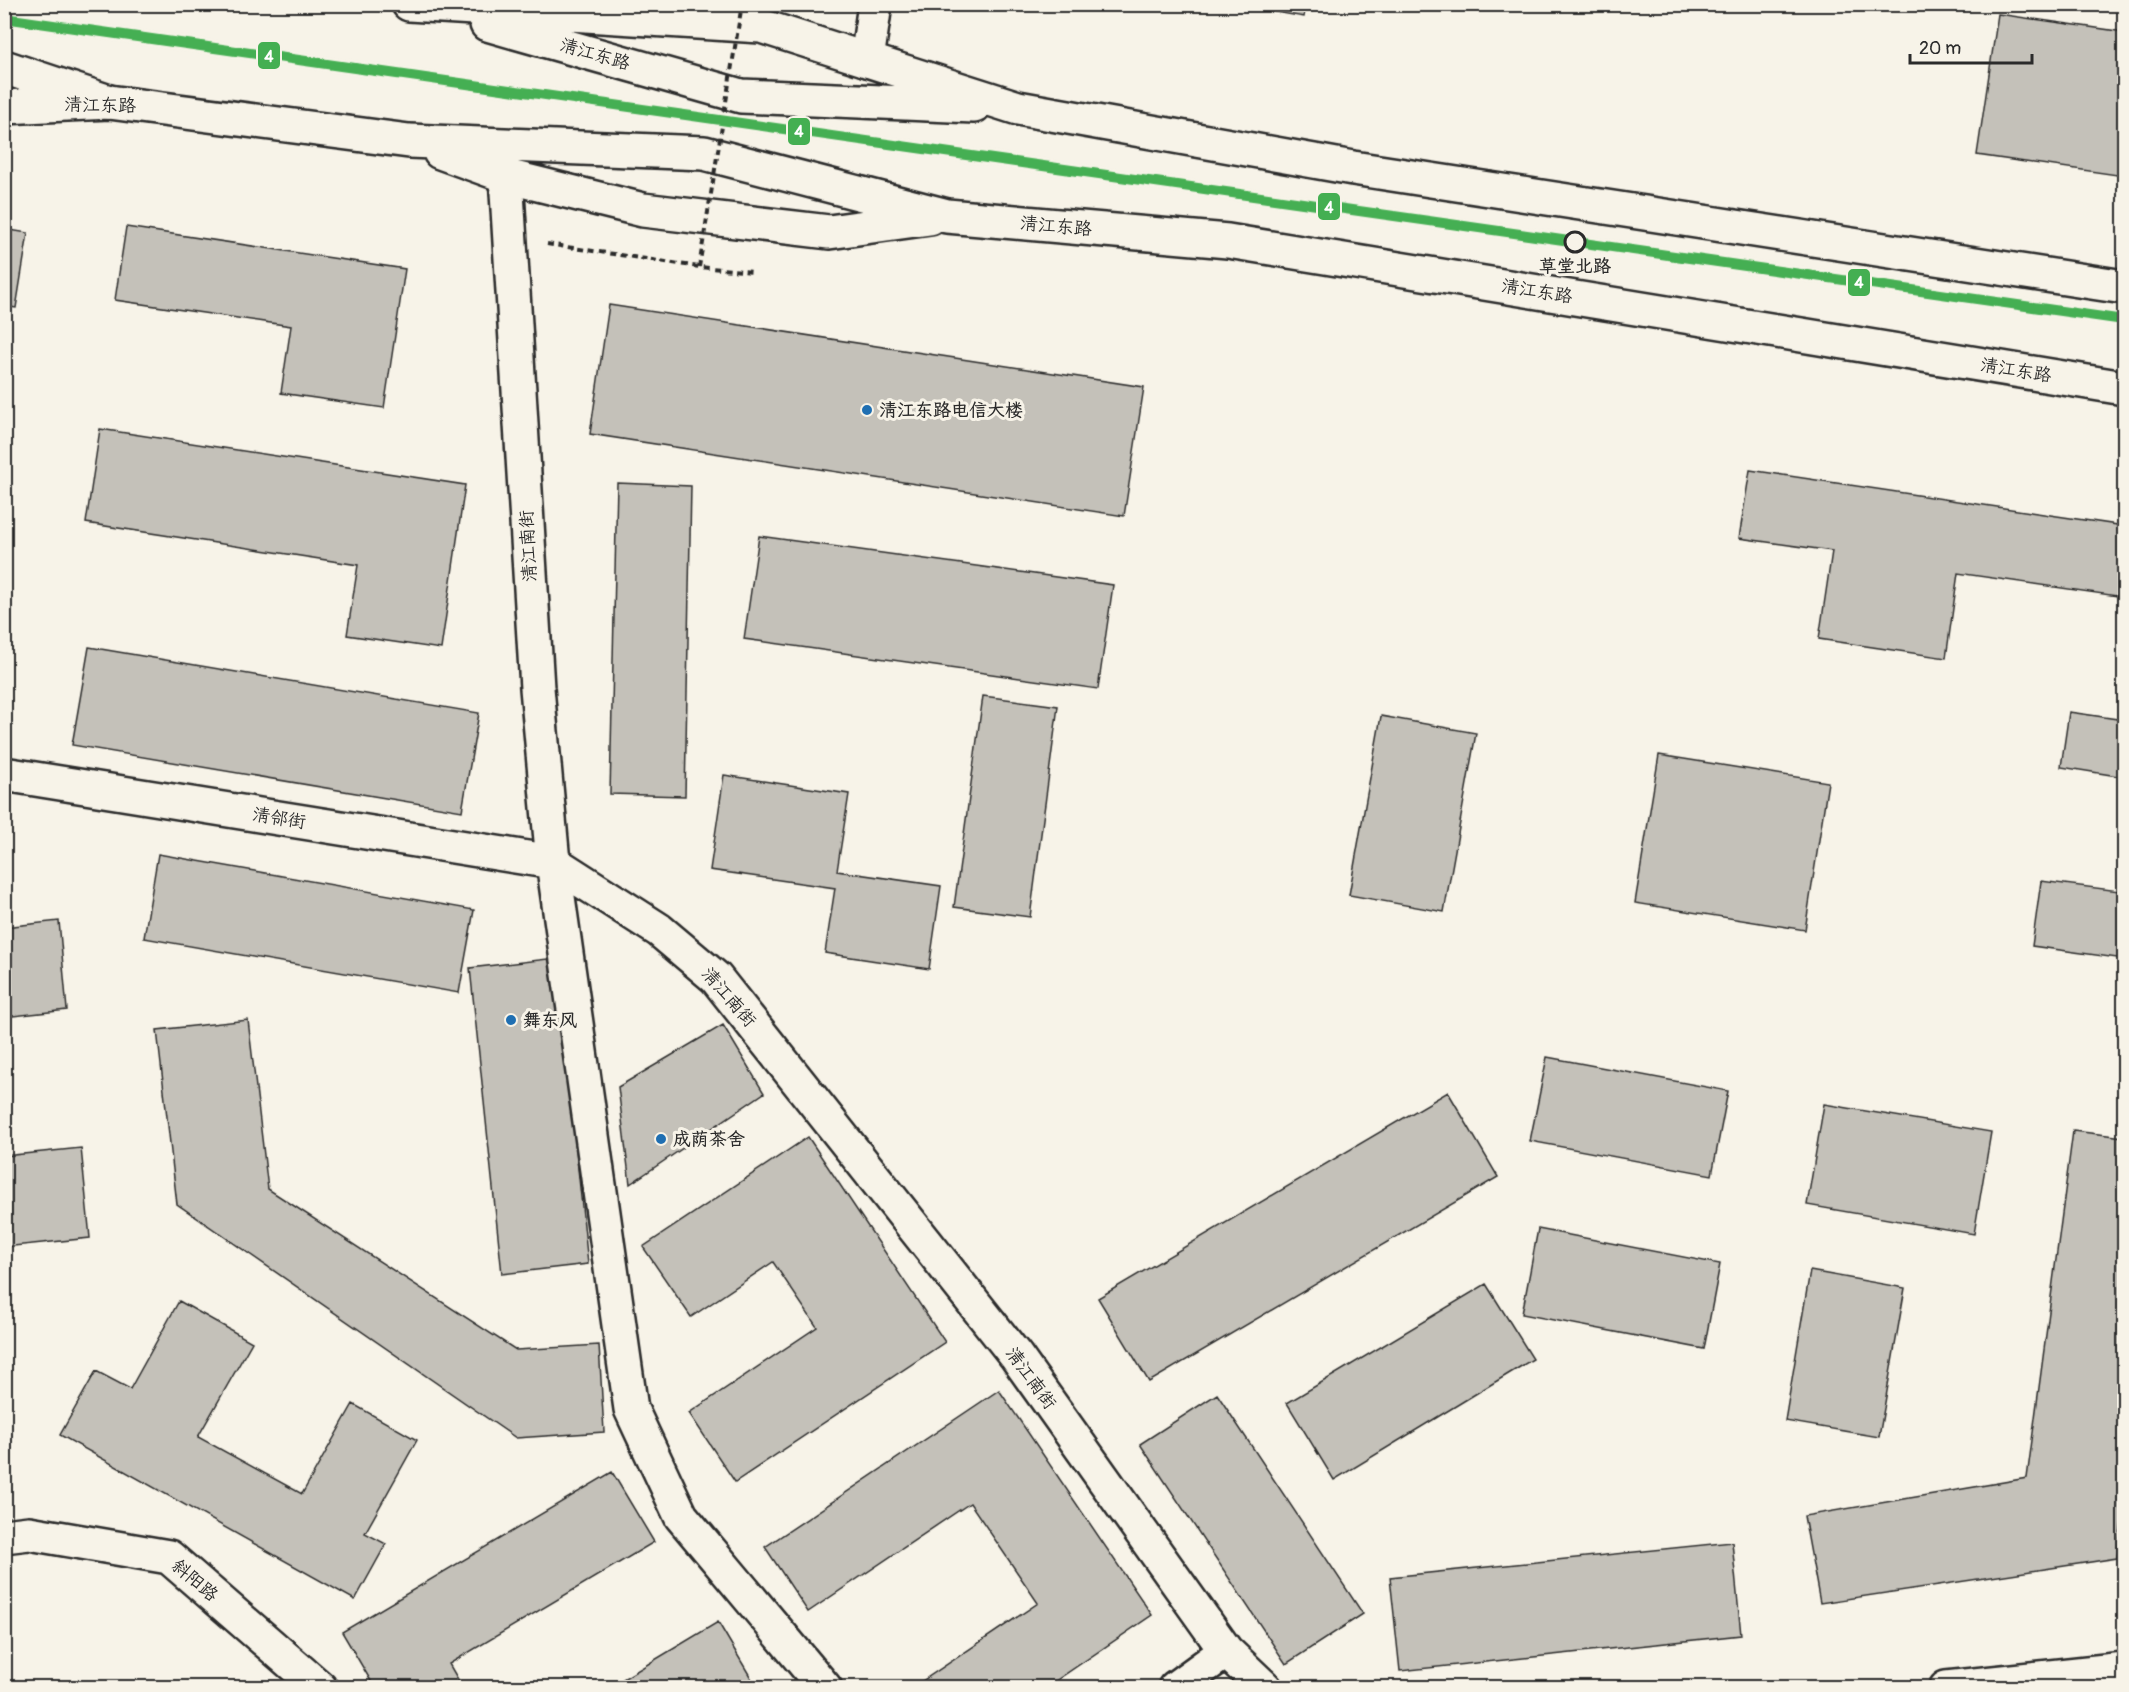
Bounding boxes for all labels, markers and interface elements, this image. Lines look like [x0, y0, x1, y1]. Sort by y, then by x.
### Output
scale bar [1910, 27, 2032, 65]
street label: 清江东路 [557, 34, 633, 75]
text: 20 m [1919, 37, 1961, 60]
line badge: 4 [257, 41, 281, 70]
text: 4 [264, 47, 274, 67]
street label: 清江东路 [64, 93, 136, 118]
line badge: 4 [787, 117, 811, 146]
text: 4 [794, 122, 804, 142]
line badge: 4 [1317, 192, 1341, 221]
text: 4 [1324, 198, 1334, 218]
street label: 清江东路 [1019, 212, 1093, 241]
marker: 草堂北路 [1564, 231, 1586, 253]
place label: 草堂北路 [1539, 255, 1611, 278]
line badge: 4 [1847, 268, 1871, 297]
text: 4 [1854, 273, 1864, 293]
street label: 清江东路 [1500, 275, 1574, 308]
street label: 清江东路 [1979, 354, 2053, 387]
place label: 清江东路电信大楼 [879, 399, 1023, 422]
marker: 清江东路电信大楼 [860, 403, 874, 417]
street label: 清江南街 [515, 509, 542, 583]
street label: 清邻街 [250, 803, 307, 834]
street label: 清江南街 [696, 963, 761, 1032]
place label: 舞东风 [523, 1009, 577, 1032]
marker: 舞东风 [504, 1013, 518, 1027]
place label: 成荫茶舍 [673, 1128, 745, 1151]
marker: 成荫茶舍 [654, 1132, 668, 1146]
street label: 清江南街 [1000, 1342, 1061, 1414]
street label: 斜阳路 [167, 1554, 223, 1607]

